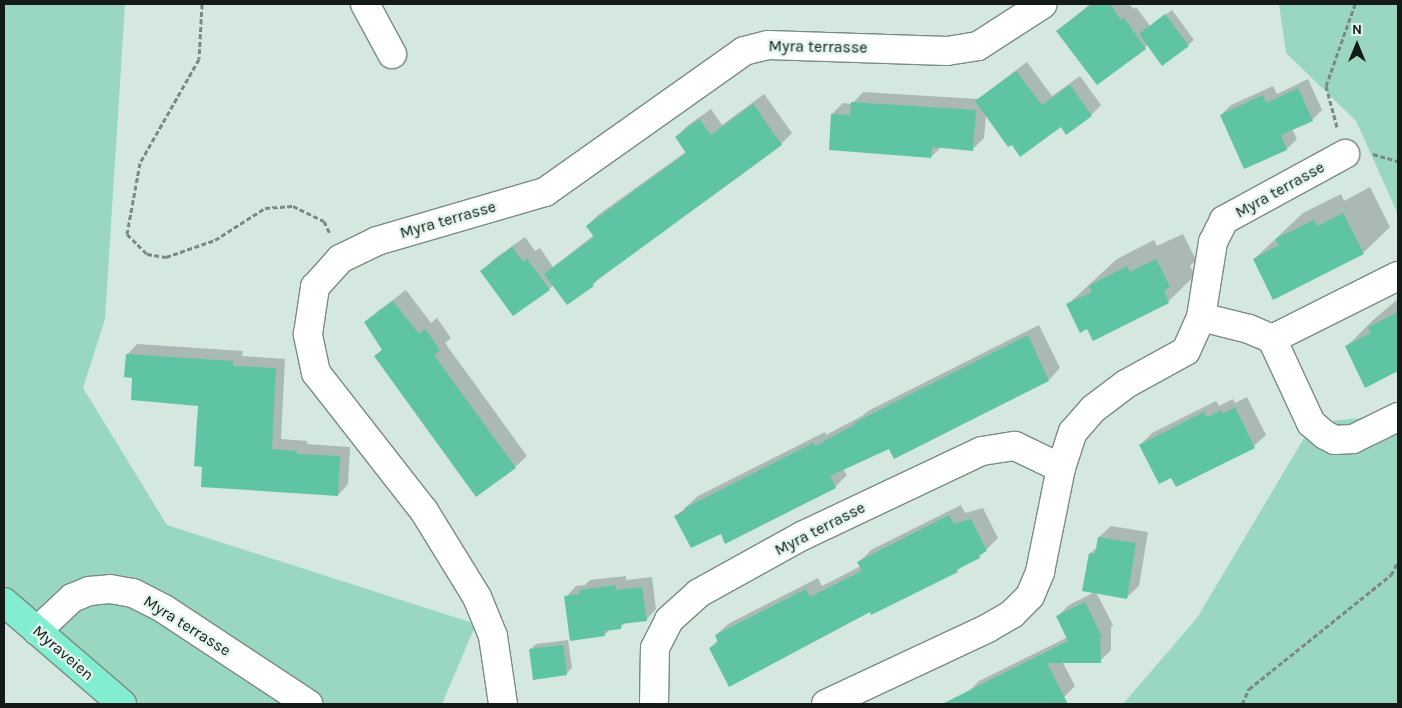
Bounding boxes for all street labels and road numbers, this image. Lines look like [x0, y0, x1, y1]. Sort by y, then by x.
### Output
street label: Myra terrasse [768, 37, 868, 57]
street label: Myra terrasse [1232, 158, 1328, 222]
street label: Myra terrasse [398, 197, 498, 243]
street label: Myra terrasse [772, 498, 868, 560]
street label: Myra terrasse [140, 592, 234, 660]
street label: Myraveien [29, 621, 97, 685]

